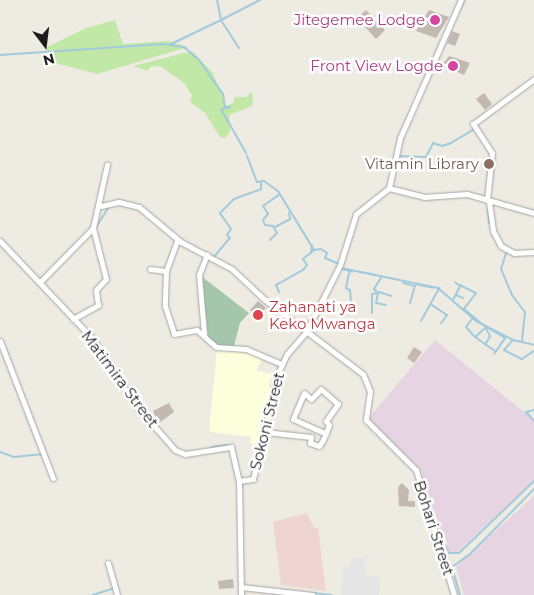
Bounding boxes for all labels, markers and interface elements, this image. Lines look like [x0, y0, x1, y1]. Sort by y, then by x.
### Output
place label: Jitegemee Lodge [294, 11, 425, 29]
marker: Jitegemee Lodge [429, 14, 441, 26]
north arrow [20, 20, 70, 70]
text: N [41, 49, 57, 70]
place label: Front View Logde [310, 57, 443, 75]
marker: Front View Logde [447, 60, 459, 72]
place label: Vitamin Library [365, 155, 479, 173]
marker: Vitamin Library [483, 158, 495, 170]
place label: Zahanati ya Keko Mwanga [269, 297, 376, 332]
marker: Zahanati ya Keko Mwanga [251, 308, 265, 322]
street label: Matimira Street [78, 327, 162, 431]
street label: Sokoni Street [246, 370, 288, 472]
street label: Bohari Street [410, 478, 458, 578]

